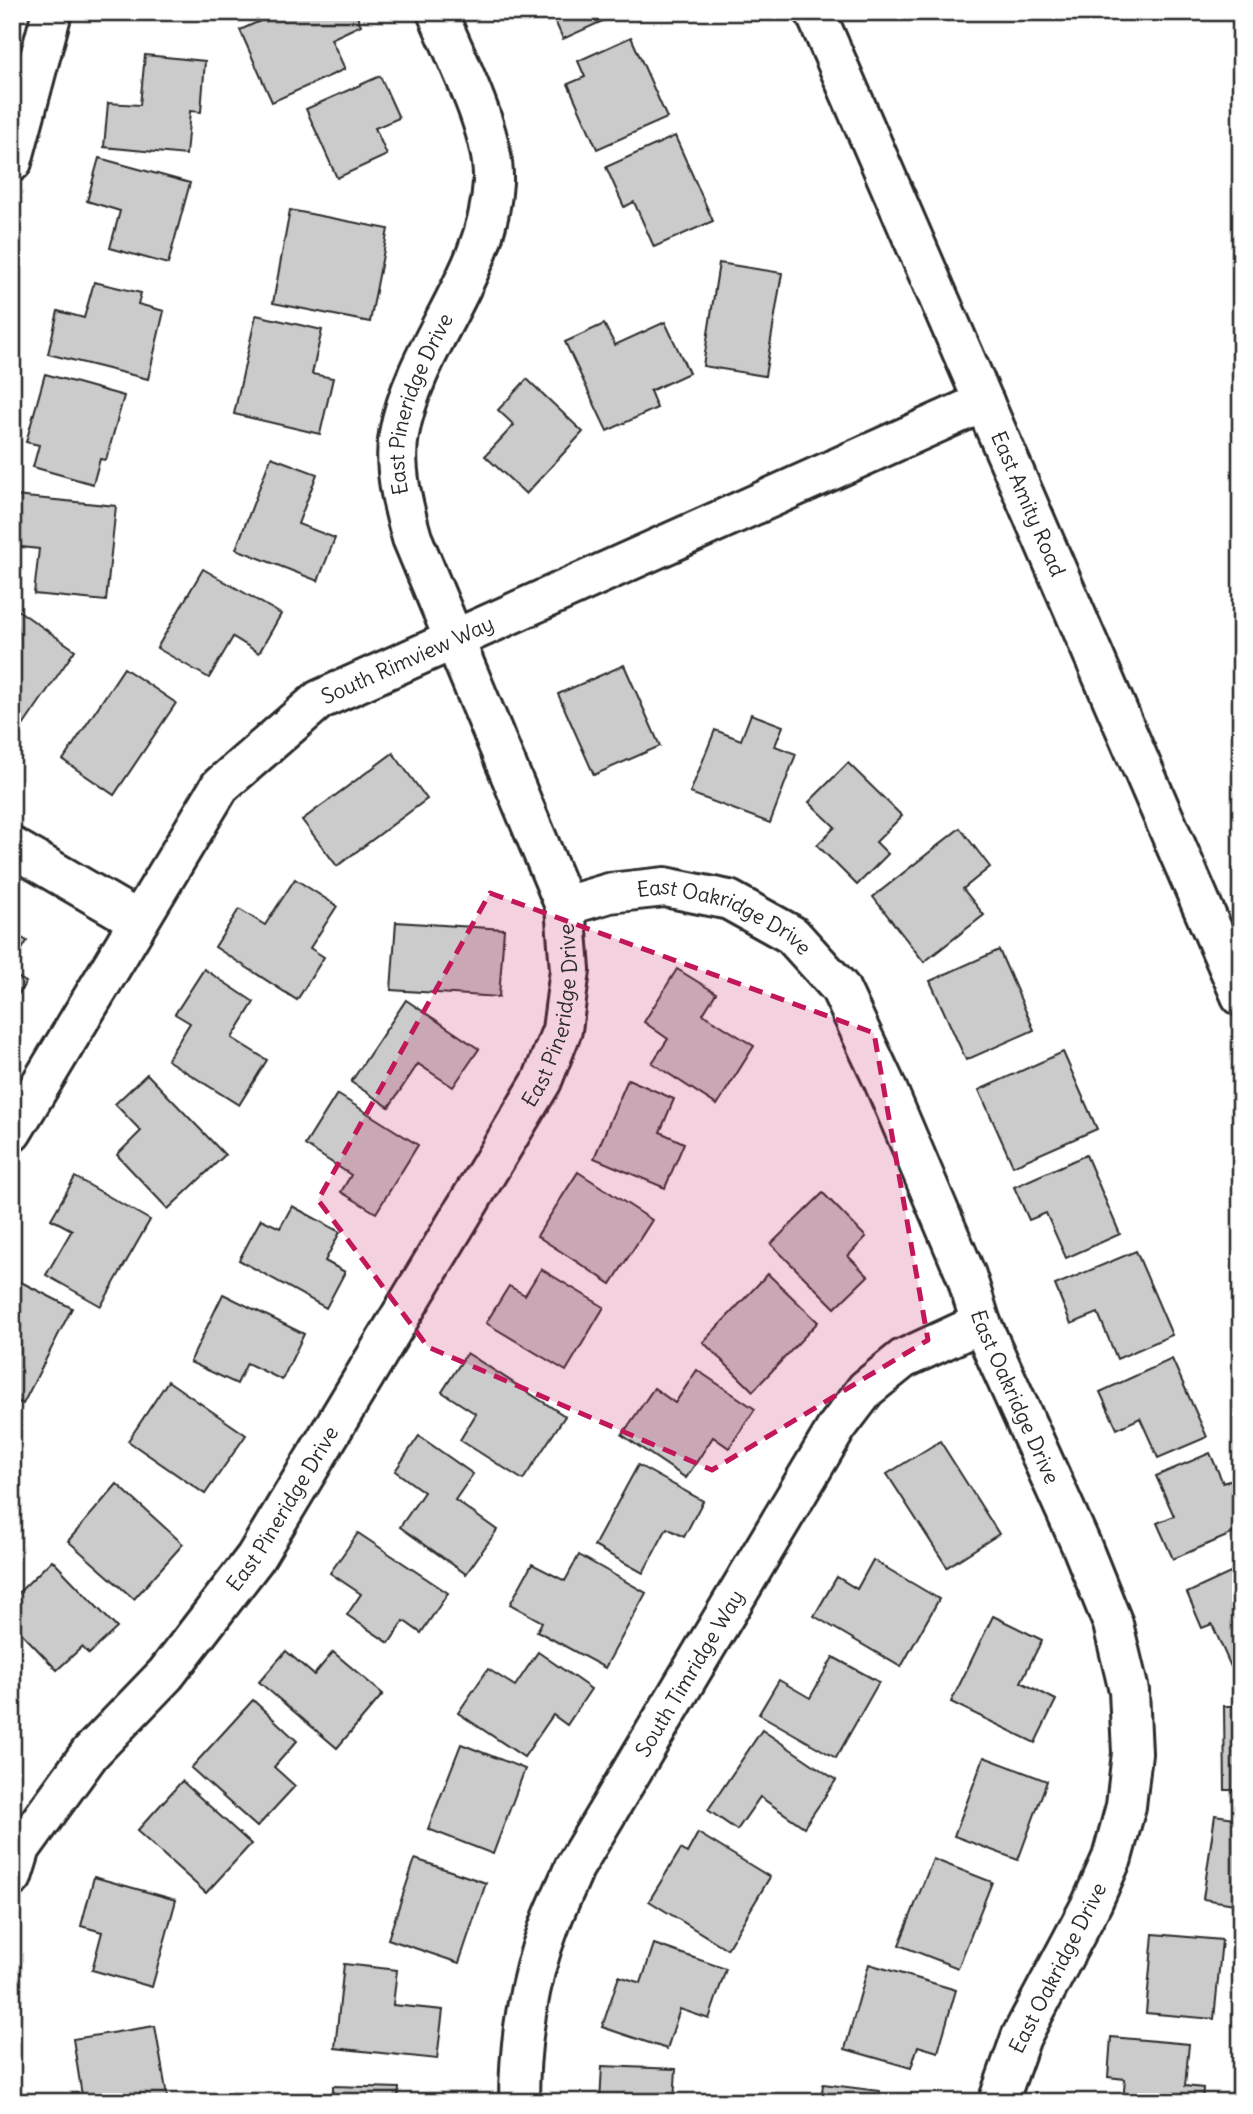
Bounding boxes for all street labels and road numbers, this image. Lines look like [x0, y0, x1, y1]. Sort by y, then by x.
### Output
street label: East Pineridge Drive [383, 308, 459, 497]
street label: East Amity Road [985, 427, 1072, 580]
street label: South Rimview Way [317, 609, 498, 710]
street label: East Oakridge Drive [635, 872, 817, 960]
street label: East Pineridge Drive [515, 923, 583, 1112]
street label: East Oakridge Drive [965, 1307, 1066, 1488]
street label: East Pineridge Drive [220, 1421, 344, 1597]
street label: South Timridge Way [629, 1585, 750, 1762]
street label: East Oakridge Drive [1003, 1878, 1112, 2058]

